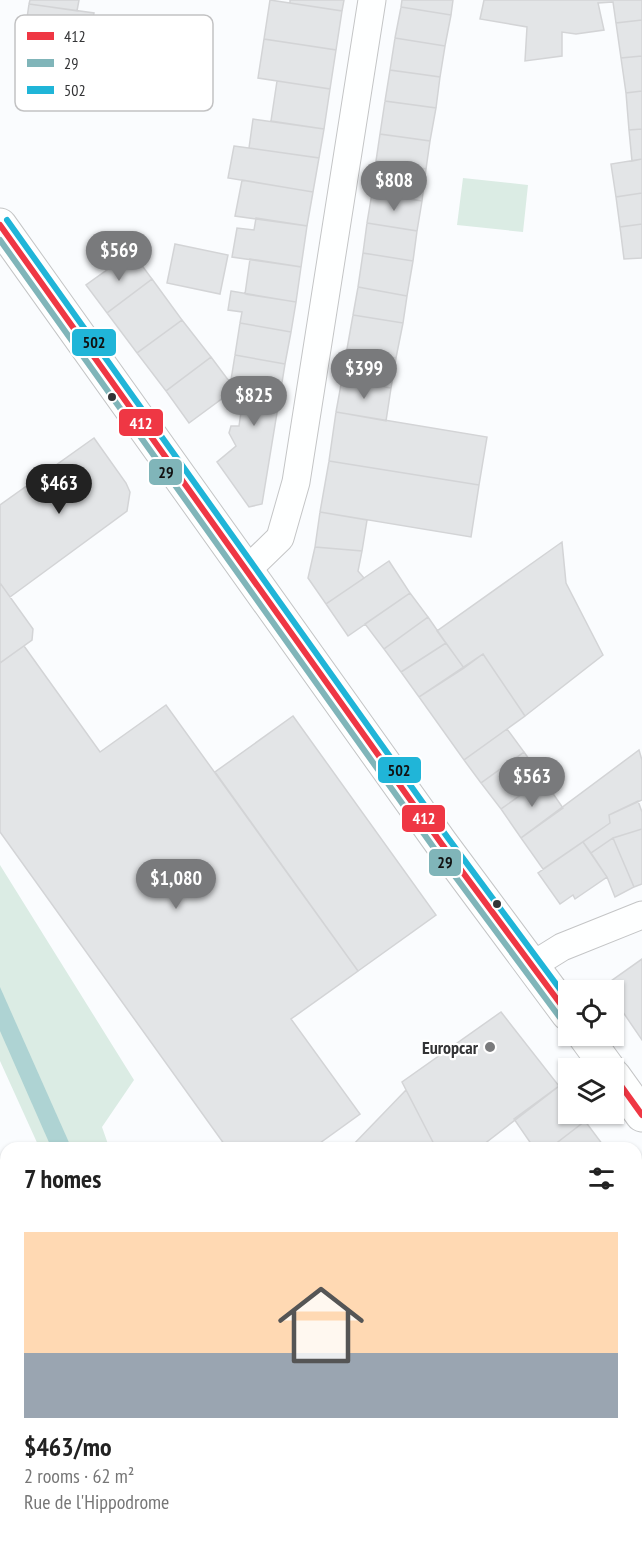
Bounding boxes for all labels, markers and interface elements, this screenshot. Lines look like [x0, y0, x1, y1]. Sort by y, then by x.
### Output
legend [15, 15, 213, 111]
text: 412 [64, 26, 86, 46]
text: 29 [64, 53, 78, 73]
text: 502 [64, 80, 86, 100]
pin: $808 [358, 161, 430, 212]
text: $808 [375, 167, 413, 193]
pin: $569 [83, 231, 155, 282]
text: $569 [100, 237, 138, 263]
line badge: 502 [71, 328, 117, 357]
text: 502 [83, 332, 105, 352]
pin: $399 [328, 349, 400, 400]
text: $399 [345, 355, 383, 381]
pin: $825 [218, 376, 290, 427]
text: $825 [235, 382, 273, 408]
unlabelled marker [106, 391, 118, 403]
line badge: 412 [118, 408, 164, 437]
text: 412 [130, 413, 152, 433]
line badge: 29 [148, 458, 183, 486]
text: 29 [158, 462, 174, 482]
pin: $463 [23, 464, 95, 515]
text: $463 [40, 470, 78, 496]
line badge: 502 [377, 756, 422, 784]
pin: $563 [496, 757, 568, 808]
text: 502 [388, 760, 410, 780]
text: $563 [513, 763, 551, 789]
line badge: 412 [401, 804, 446, 833]
text: 412 [413, 808, 435, 828]
line badge: 29 [428, 848, 462, 877]
text: 29 [437, 852, 453, 872]
pin: $1,080 [127, 859, 225, 910]
text: $1,080 [150, 865, 202, 891]
unlabelled marker [491, 898, 503, 910]
map controls [558, 980, 624, 1124]
button: locate [558, 980, 624, 1046]
place label: Europcar [422, 1036, 479, 1059]
marker: Europcar [483, 1040, 497, 1054]
button: layers [558, 1058, 624, 1124]
text: 7 homes [24, 1162, 101, 1195]
icon: filters [585, 1162, 618, 1195]
icon: home [267, 1271, 375, 1379]
text: $463/mo [24, 1430, 112, 1463]
text: 2 rooms · 62 m² [24, 1463, 134, 1489]
text: Rue de l'Hippodrome [24, 1489, 169, 1515]

